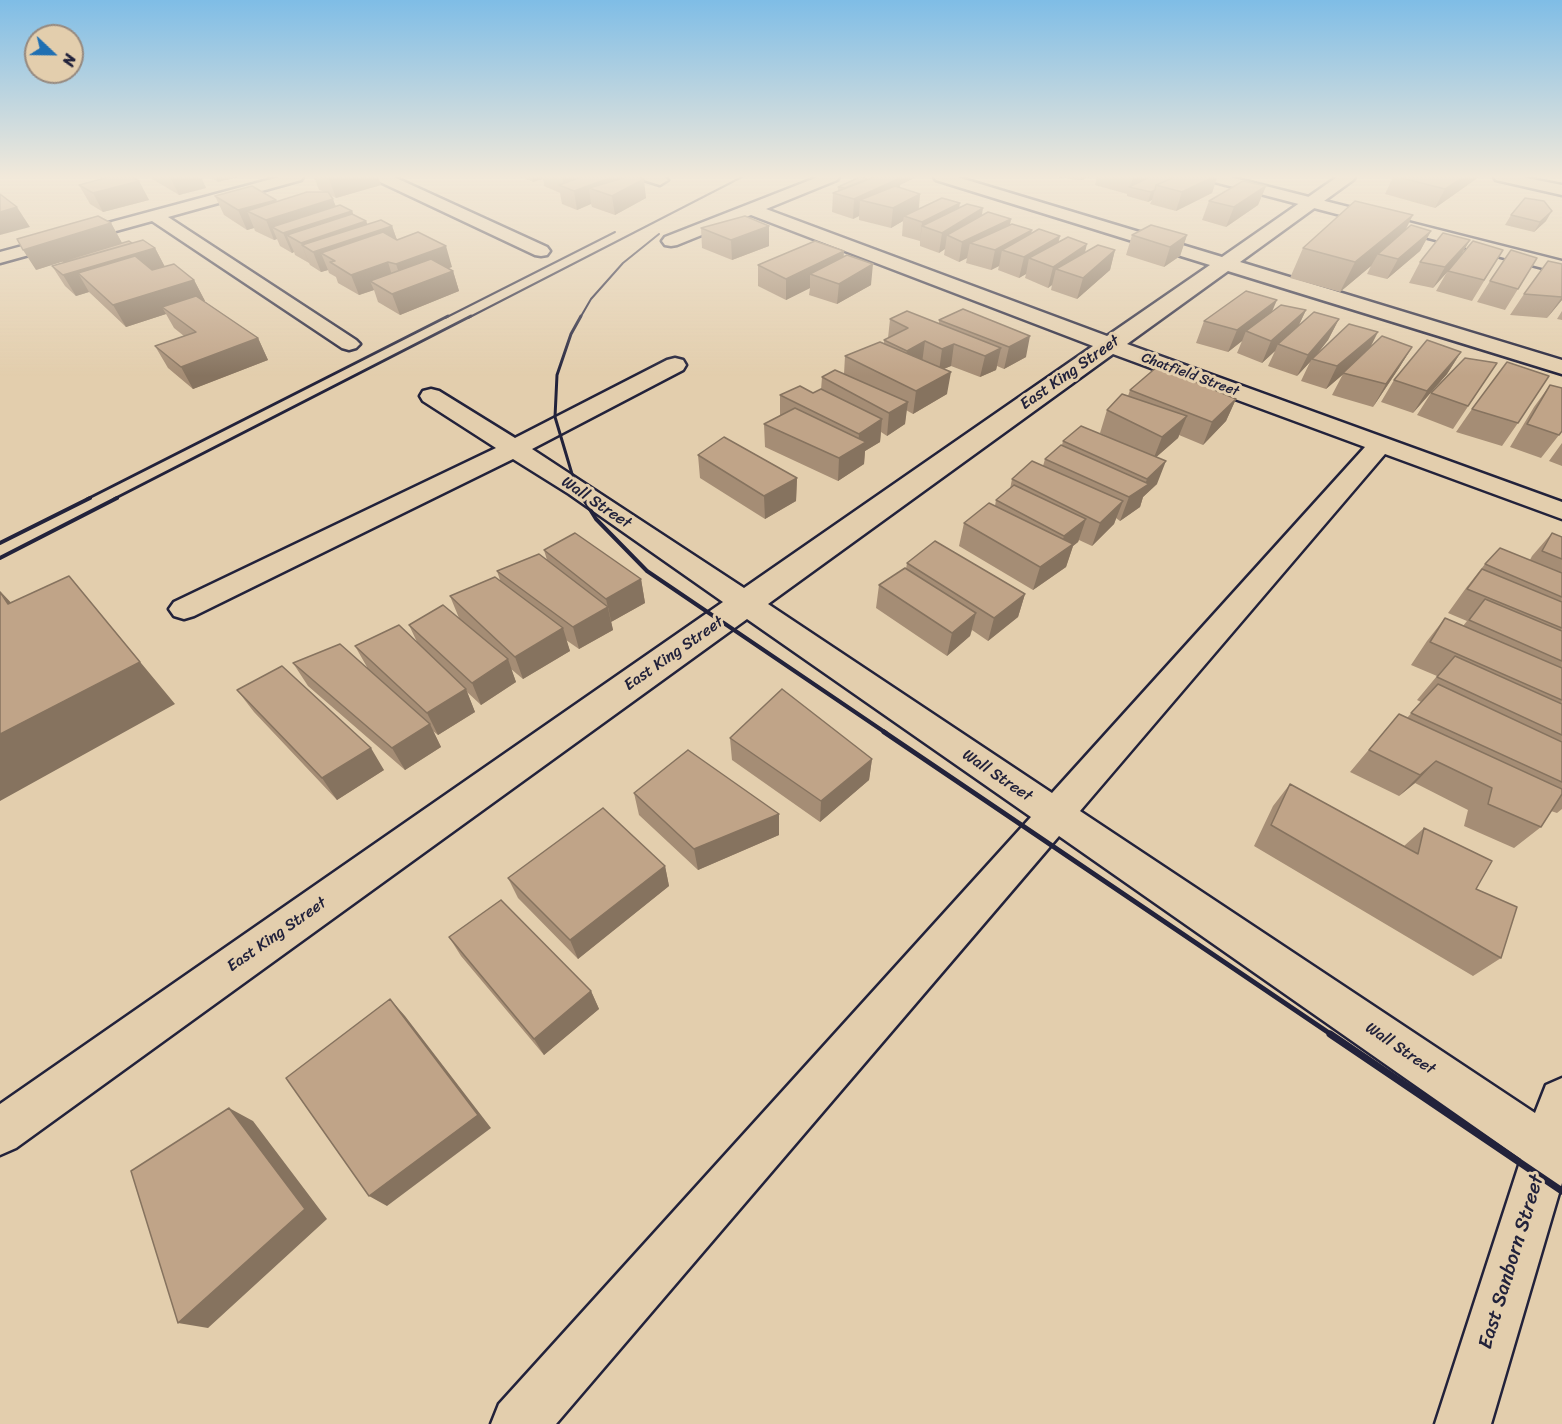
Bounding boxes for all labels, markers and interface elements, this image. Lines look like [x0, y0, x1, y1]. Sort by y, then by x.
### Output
north arrow [24, 24, 84, 84]
text: N [54, 50, 85, 71]
street label: East King Street [1017, 332, 1123, 414]
street label: Chatfield Street [1139, 350, 1241, 400]
street label: Wall Street [557, 473, 635, 533]
street label: East King Street [621, 613, 727, 695]
street label: Wall Street [958, 746, 1036, 806]
street label: East King Street [224, 894, 330, 976]
street label: Wall Street [1361, 1019, 1439, 1079]
street label: East Sanborn Street [1474, 1172, 1550, 1352]

